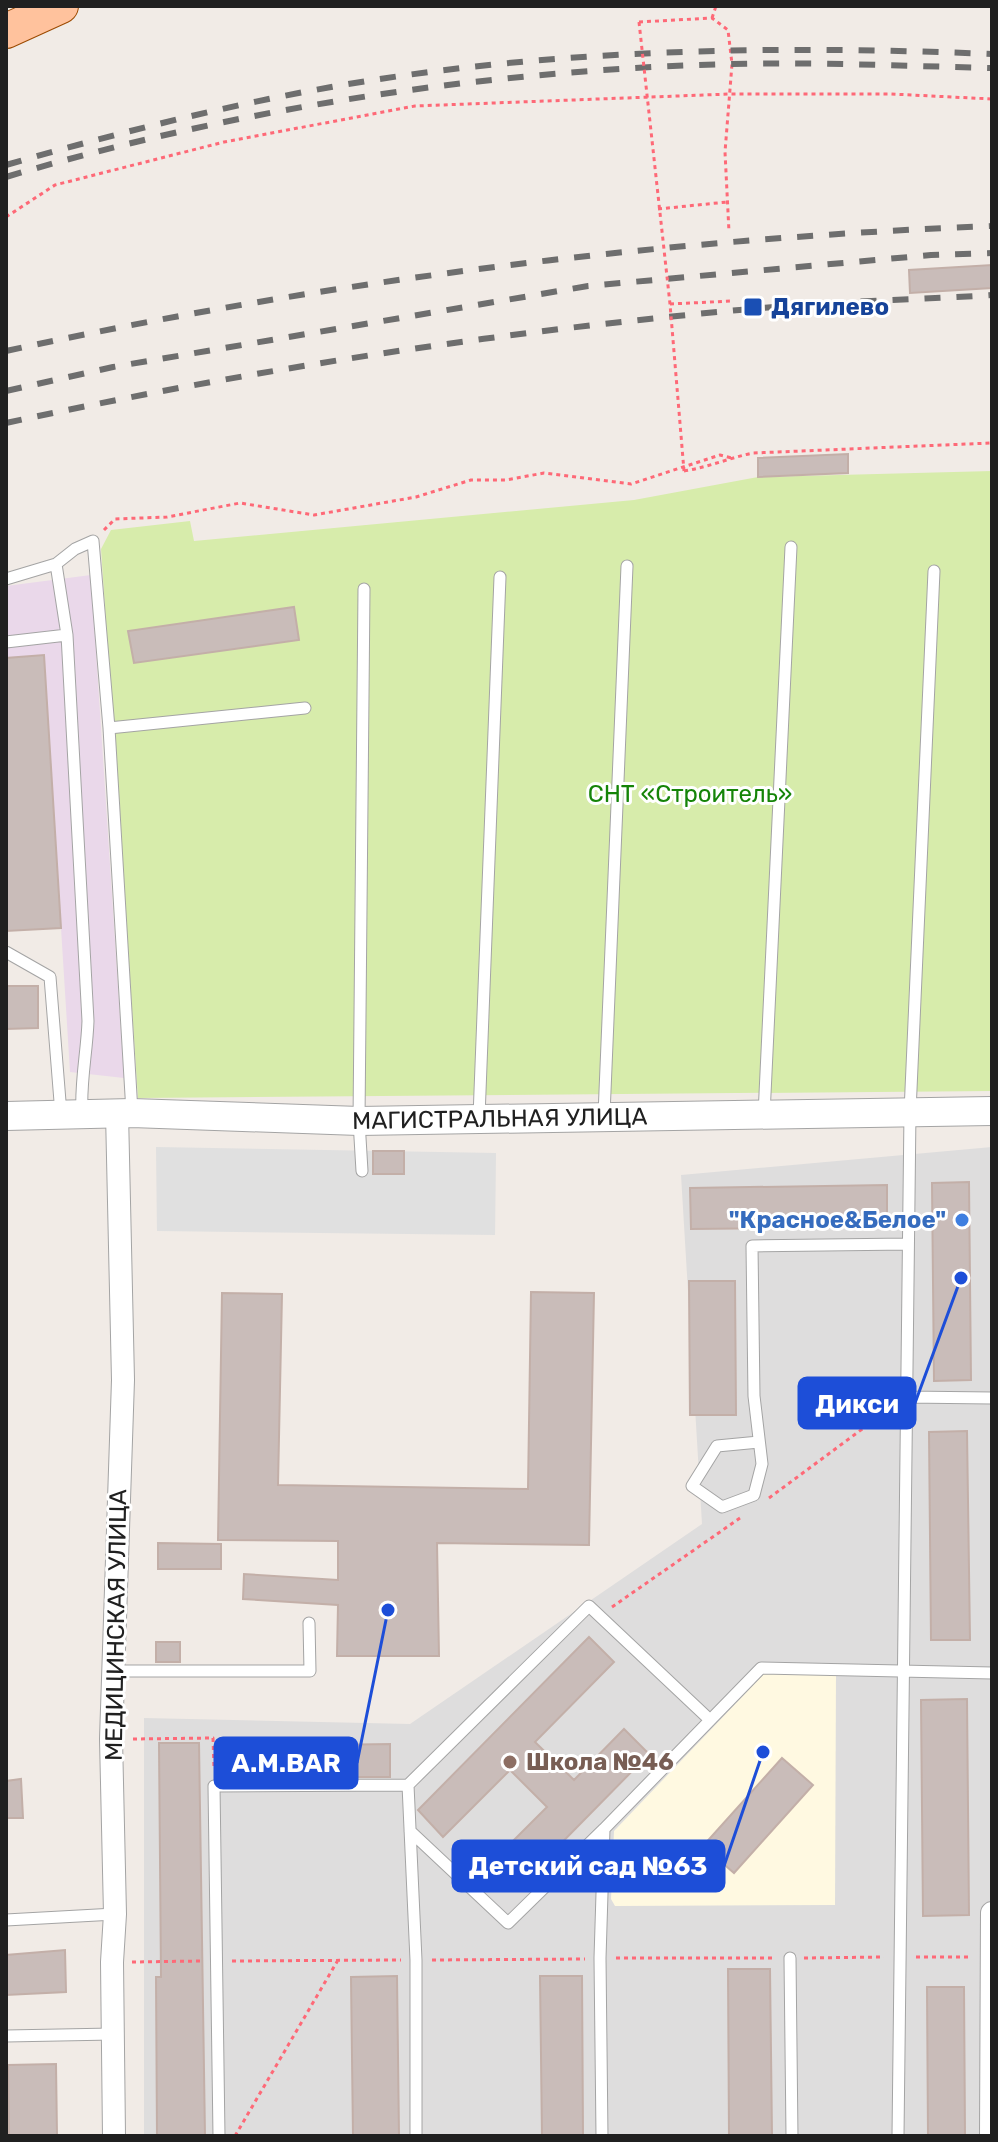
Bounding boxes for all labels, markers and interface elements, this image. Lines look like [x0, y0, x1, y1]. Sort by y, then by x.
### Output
place label: Дягилево [771, 293, 889, 321]
marker: Дягилево [742, 296, 764, 318]
park label: СНТ «Строитель» [588, 780, 792, 808]
street label: МАГИСТРАЛЬНАЯ УЛИЦА [352, 1102, 648, 1135]
place label: "Красное&Белое" [729, 1206, 946, 1234]
marker: "Красное&Белое" [953, 1211, 971, 1229]
callout: Дикси [799, 1378, 915, 1428]
text: Дикси [815, 1389, 899, 1420]
street label: МЕДИЦИНСКАЯ УЛИЦА [100, 1489, 132, 1761]
callout: А.М.BAR [215, 1738, 357, 1788]
text: А.М.BAR [231, 1748, 341, 1779]
place label: Школа №46 [526, 1748, 674, 1776]
marker: Школа №46 [501, 1753, 519, 1771]
callout: Детский сад №63 [453, 1841, 724, 1891]
text: Детский сад №63 [469, 1851, 707, 1882]

